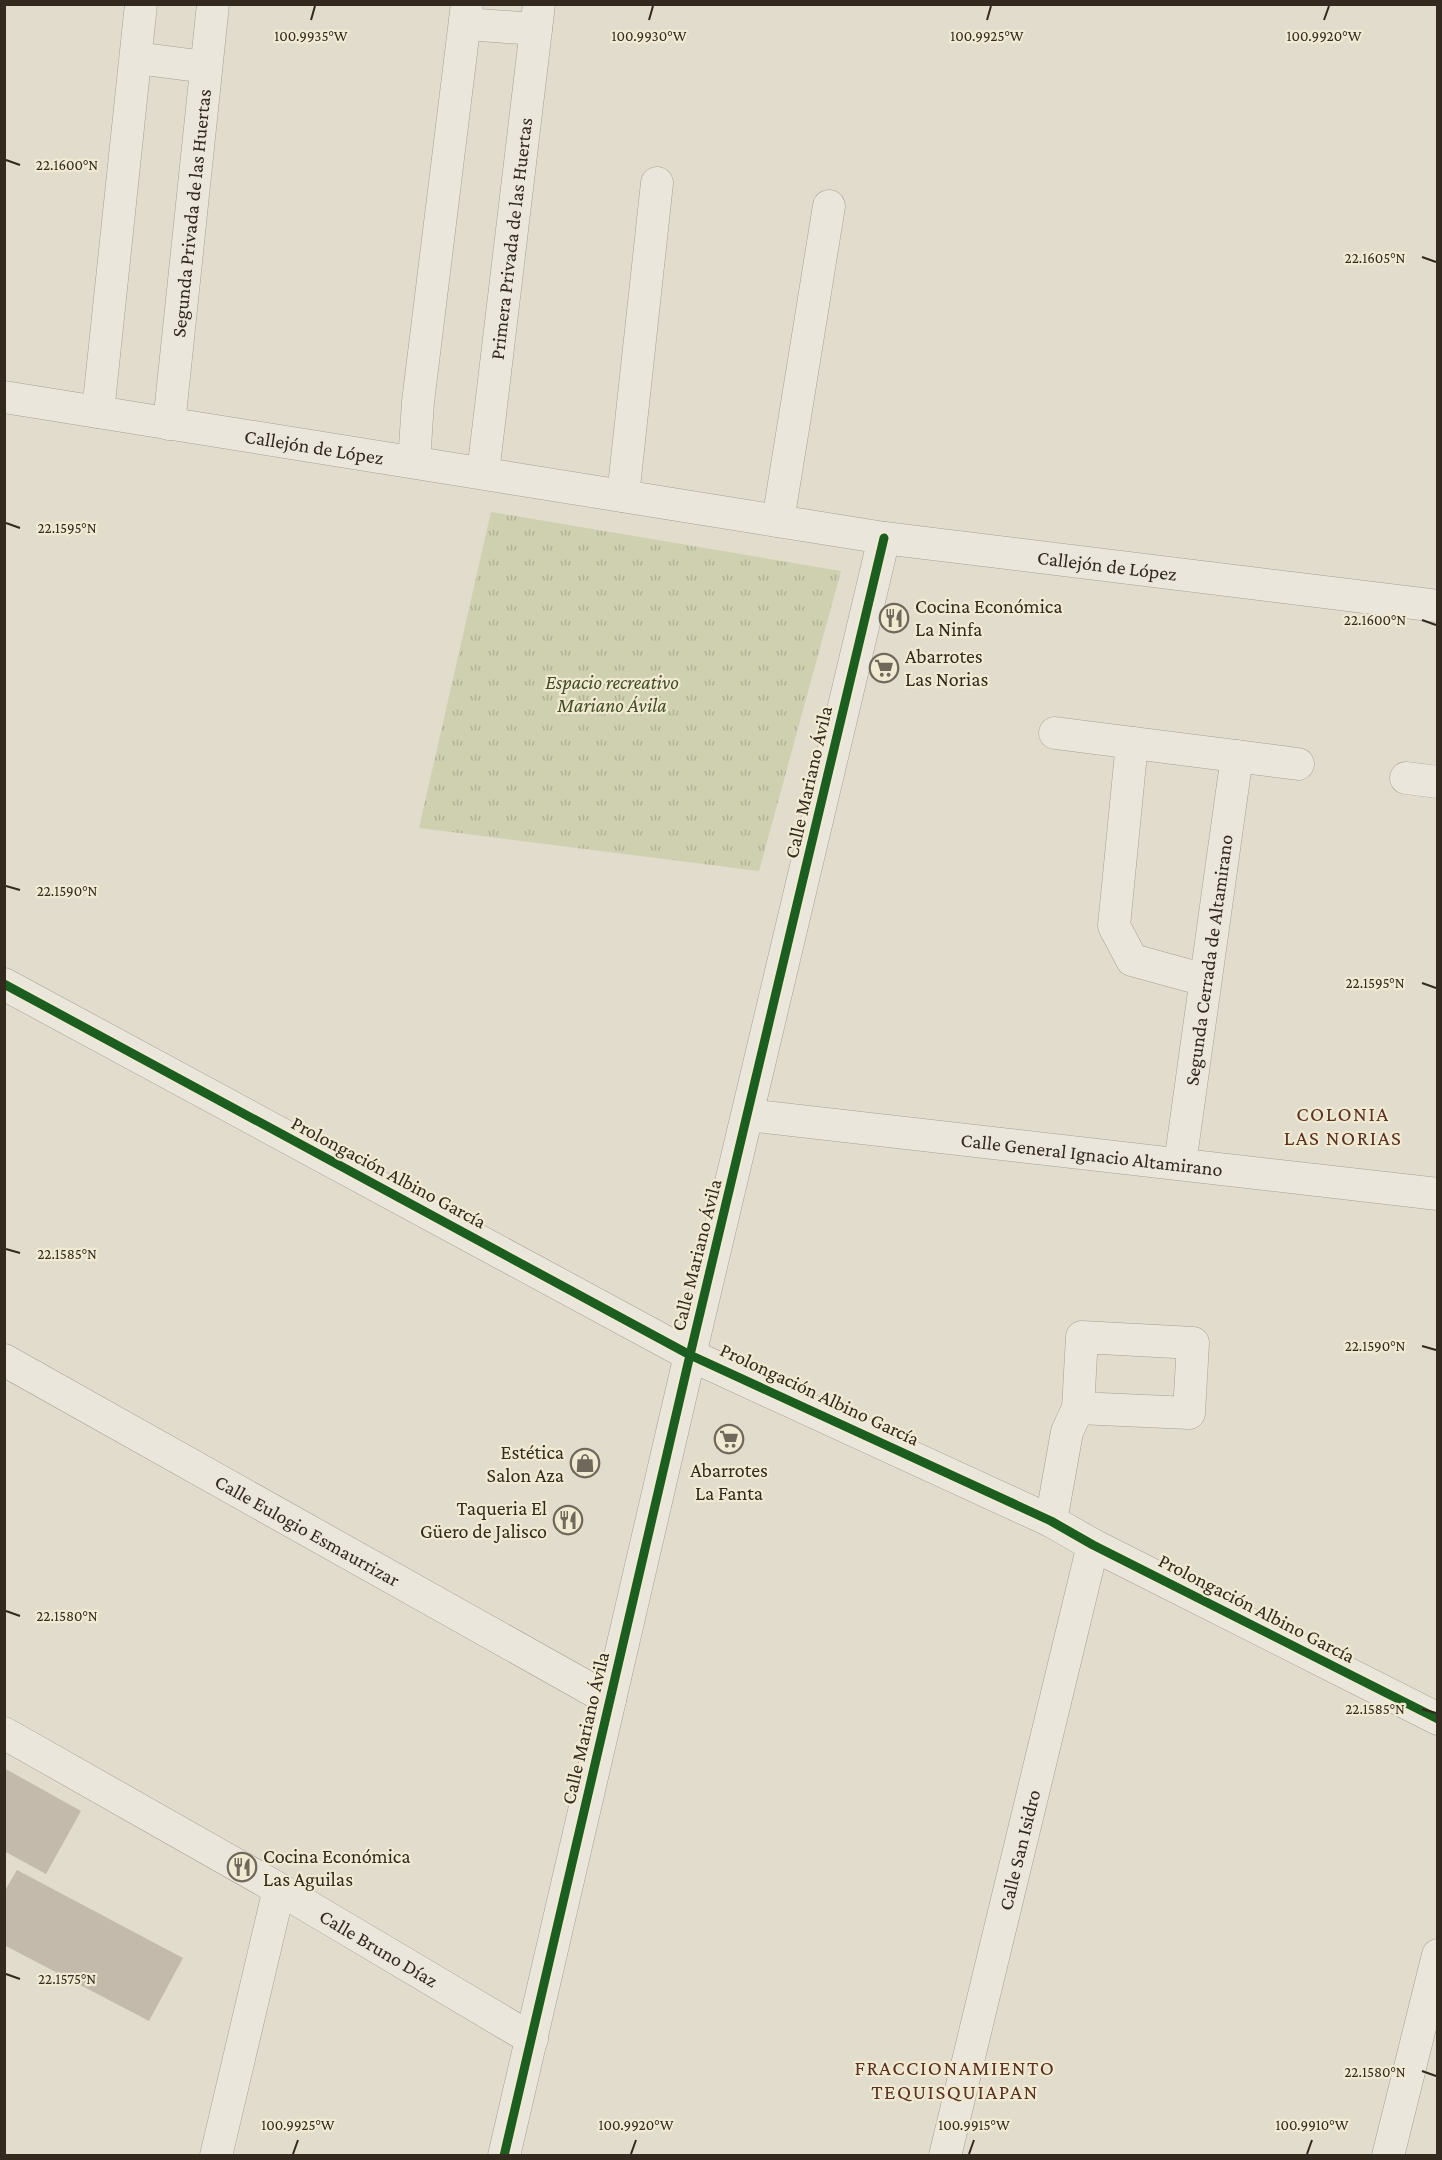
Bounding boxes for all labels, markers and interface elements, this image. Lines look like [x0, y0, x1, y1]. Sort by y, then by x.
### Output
text: 100.9935°W [274, 28, 348, 44]
text: 100.9930°W [612, 28, 687, 44]
text: 100.9925°W [950, 28, 1024, 44]
text: 100.9920°W [1287, 28, 1362, 44]
street label: Segunda Privada de las Huertas [167, 88, 215, 338]
street label: Primera Privada de las Huertas [486, 116, 536, 361]
text: 22.1600°N [36, 157, 98, 173]
text: 22.1605°N [1345, 250, 1406, 266]
street label: Callejón de López [243, 425, 385, 469]
text: 22.1595°N [37, 520, 97, 536]
street label: Callejón de López [1036, 546, 1178, 585]
place label: Cocina Económica La Ninfa [915, 595, 1062, 640]
restaurant icon: Cocina Económica La Ninfa [878, 602, 910, 634]
text: 22.1600°N [1344, 612, 1406, 628]
place label: Abarrotes Las Norias [905, 645, 988, 690]
supermarket icon: Abarrotes Las Norias [868, 652, 900, 684]
park label: Espacio recreativo Mariano Ávila [545, 671, 679, 716]
street label: Calle Mariano Ávila [780, 704, 836, 860]
street label: Segunda Cerrada de Altamirano [1180, 833, 1237, 1087]
text: 22.1590°N [37, 883, 97, 899]
text: 22.1595°N [1345, 975, 1405, 991]
district label: COLONIA LAS NORIAS [1284, 1102, 1402, 1150]
street label: Prolongación Albino García [287, 1111, 490, 1234]
street label: Calle General Ignacio Altamirano [960, 1128, 1224, 1180]
street label: Calle Mariano Ávila [666, 1177, 726, 1333]
text: 22.1585°N [37, 1246, 97, 1262]
street label: Prolongación Albino García [716, 1338, 923, 1451]
text: 22.1590°N [1345, 1338, 1405, 1354]
supermarket icon: Abarrotes La Fanta [713, 1423, 745, 1455]
place label: Estética Salon Aza [487, 1441, 564, 1486]
shop icon: Estética Salon Aza [569, 1447, 601, 1479]
place label: Abarrotes La Fanta [690, 1459, 768, 1504]
street label: Calle Eulogio Esmaurrizar [211, 1470, 404, 1591]
place label: Taqueria El Güero de Jalisco [420, 1497, 547, 1543]
restaurant icon: Taqueria El Güero de Jalisco [552, 1504, 584, 1536]
street label: Prolongación Albino García [1155, 1549, 1359, 1668]
text: 22.1580°N [36, 1608, 98, 1624]
street label: Calle Mariano Ávila [557, 1650, 613, 1806]
text: 22.1585°N [1345, 1701, 1405, 1717]
street label: Calle San Isidro [994, 1787, 1044, 1912]
place label: Cocina Económica Las Aguilas [263, 1845, 410, 1891]
restaurant icon: Cocina Económica Las Aguilas [226, 1851, 258, 1883]
street label: Calle Bruno Díaz [316, 1905, 442, 1992]
text: 22.1575°N [38, 1971, 96, 1987]
district label: FRACCIONAMIENTO TEQUISQUIAPAN [855, 2056, 1055, 2104]
text: 22.1580°N [1344, 2064, 1406, 2080]
text: 100.9925°W [261, 2117, 335, 2133]
text: 100.9920°W [599, 2117, 674, 2133]
text: 100.9915°W [938, 2117, 1010, 2133]
text: 100.9910°W [1276, 2117, 1349, 2133]

